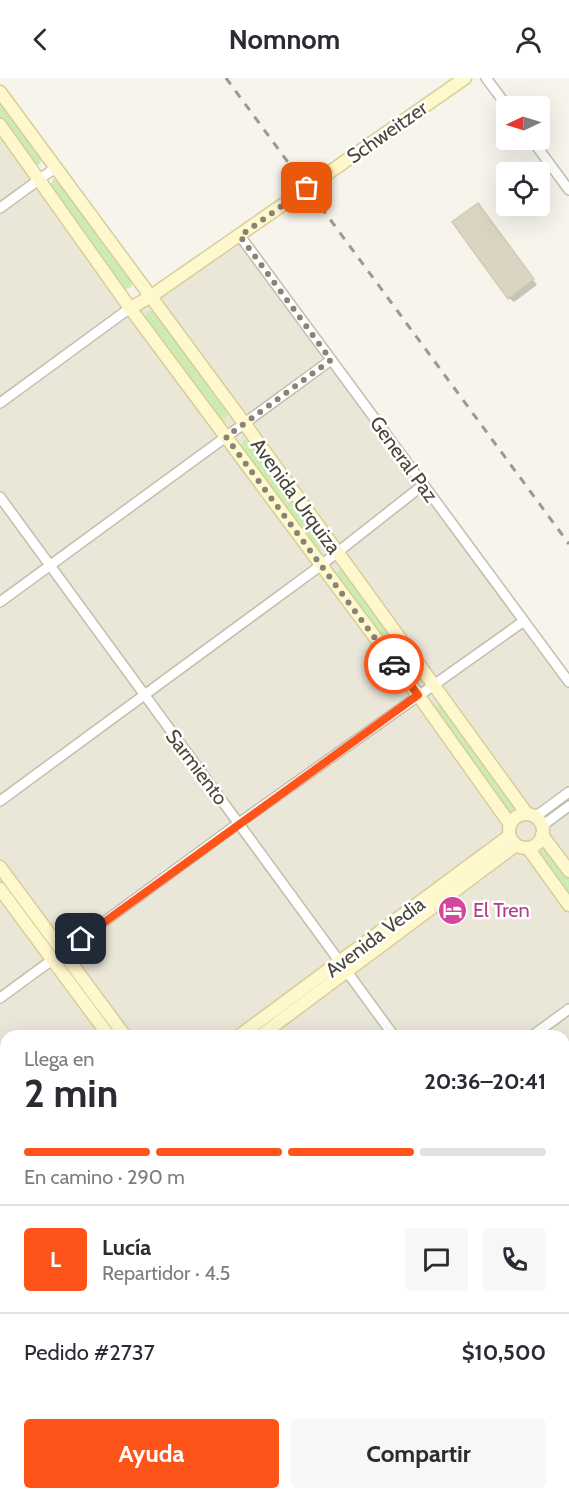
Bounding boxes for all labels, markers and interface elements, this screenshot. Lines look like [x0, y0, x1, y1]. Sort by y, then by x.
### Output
icon: back [24, 23, 57, 56]
text: Nomnom [229, 23, 340, 56]
icon: person [512, 23, 545, 56]
street label: Schweitzer [342, 95, 432, 168]
north arrow [496, 96, 550, 150]
map controls [496, 96, 550, 216]
pin [281, 162, 332, 213]
button: locate [496, 162, 550, 216]
icon: bag [290, 171, 323, 204]
street label: General Paz [365, 411, 443, 507]
street label: Avenida Urquiza [246, 433, 346, 559]
courier [364, 634, 424, 694]
icon: car [378, 648, 411, 681]
street label: Sarmiento [161, 725, 233, 809]
street label: Avenida Vedia [321, 892, 430, 982]
hotel icon: El Tren [436, 894, 468, 926]
place label: El Tren [473, 898, 530, 922]
pin [55, 913, 106, 964]
icon: home [64, 922, 97, 955]
text: Llega en [24, 1047, 94, 1071]
text: 20:36–20:41 [424, 1068, 546, 1095]
text: 2 min [24, 1069, 118, 1117]
text: En camino · 290 m [24, 1165, 185, 1189]
button: chat [405, 1228, 468, 1291]
button: phone [483, 1228, 546, 1291]
text: Lucía [102, 1234, 151, 1261]
text: L [50, 1246, 61, 1273]
text: Repartidor · 4.5 [102, 1261, 230, 1285]
text: Pedido #2737 [24, 1339, 155, 1366]
text: $10,500 [462, 1339, 546, 1366]
button: Ayuda [24, 1419, 279, 1488]
button: Compartir [291, 1419, 546, 1488]

